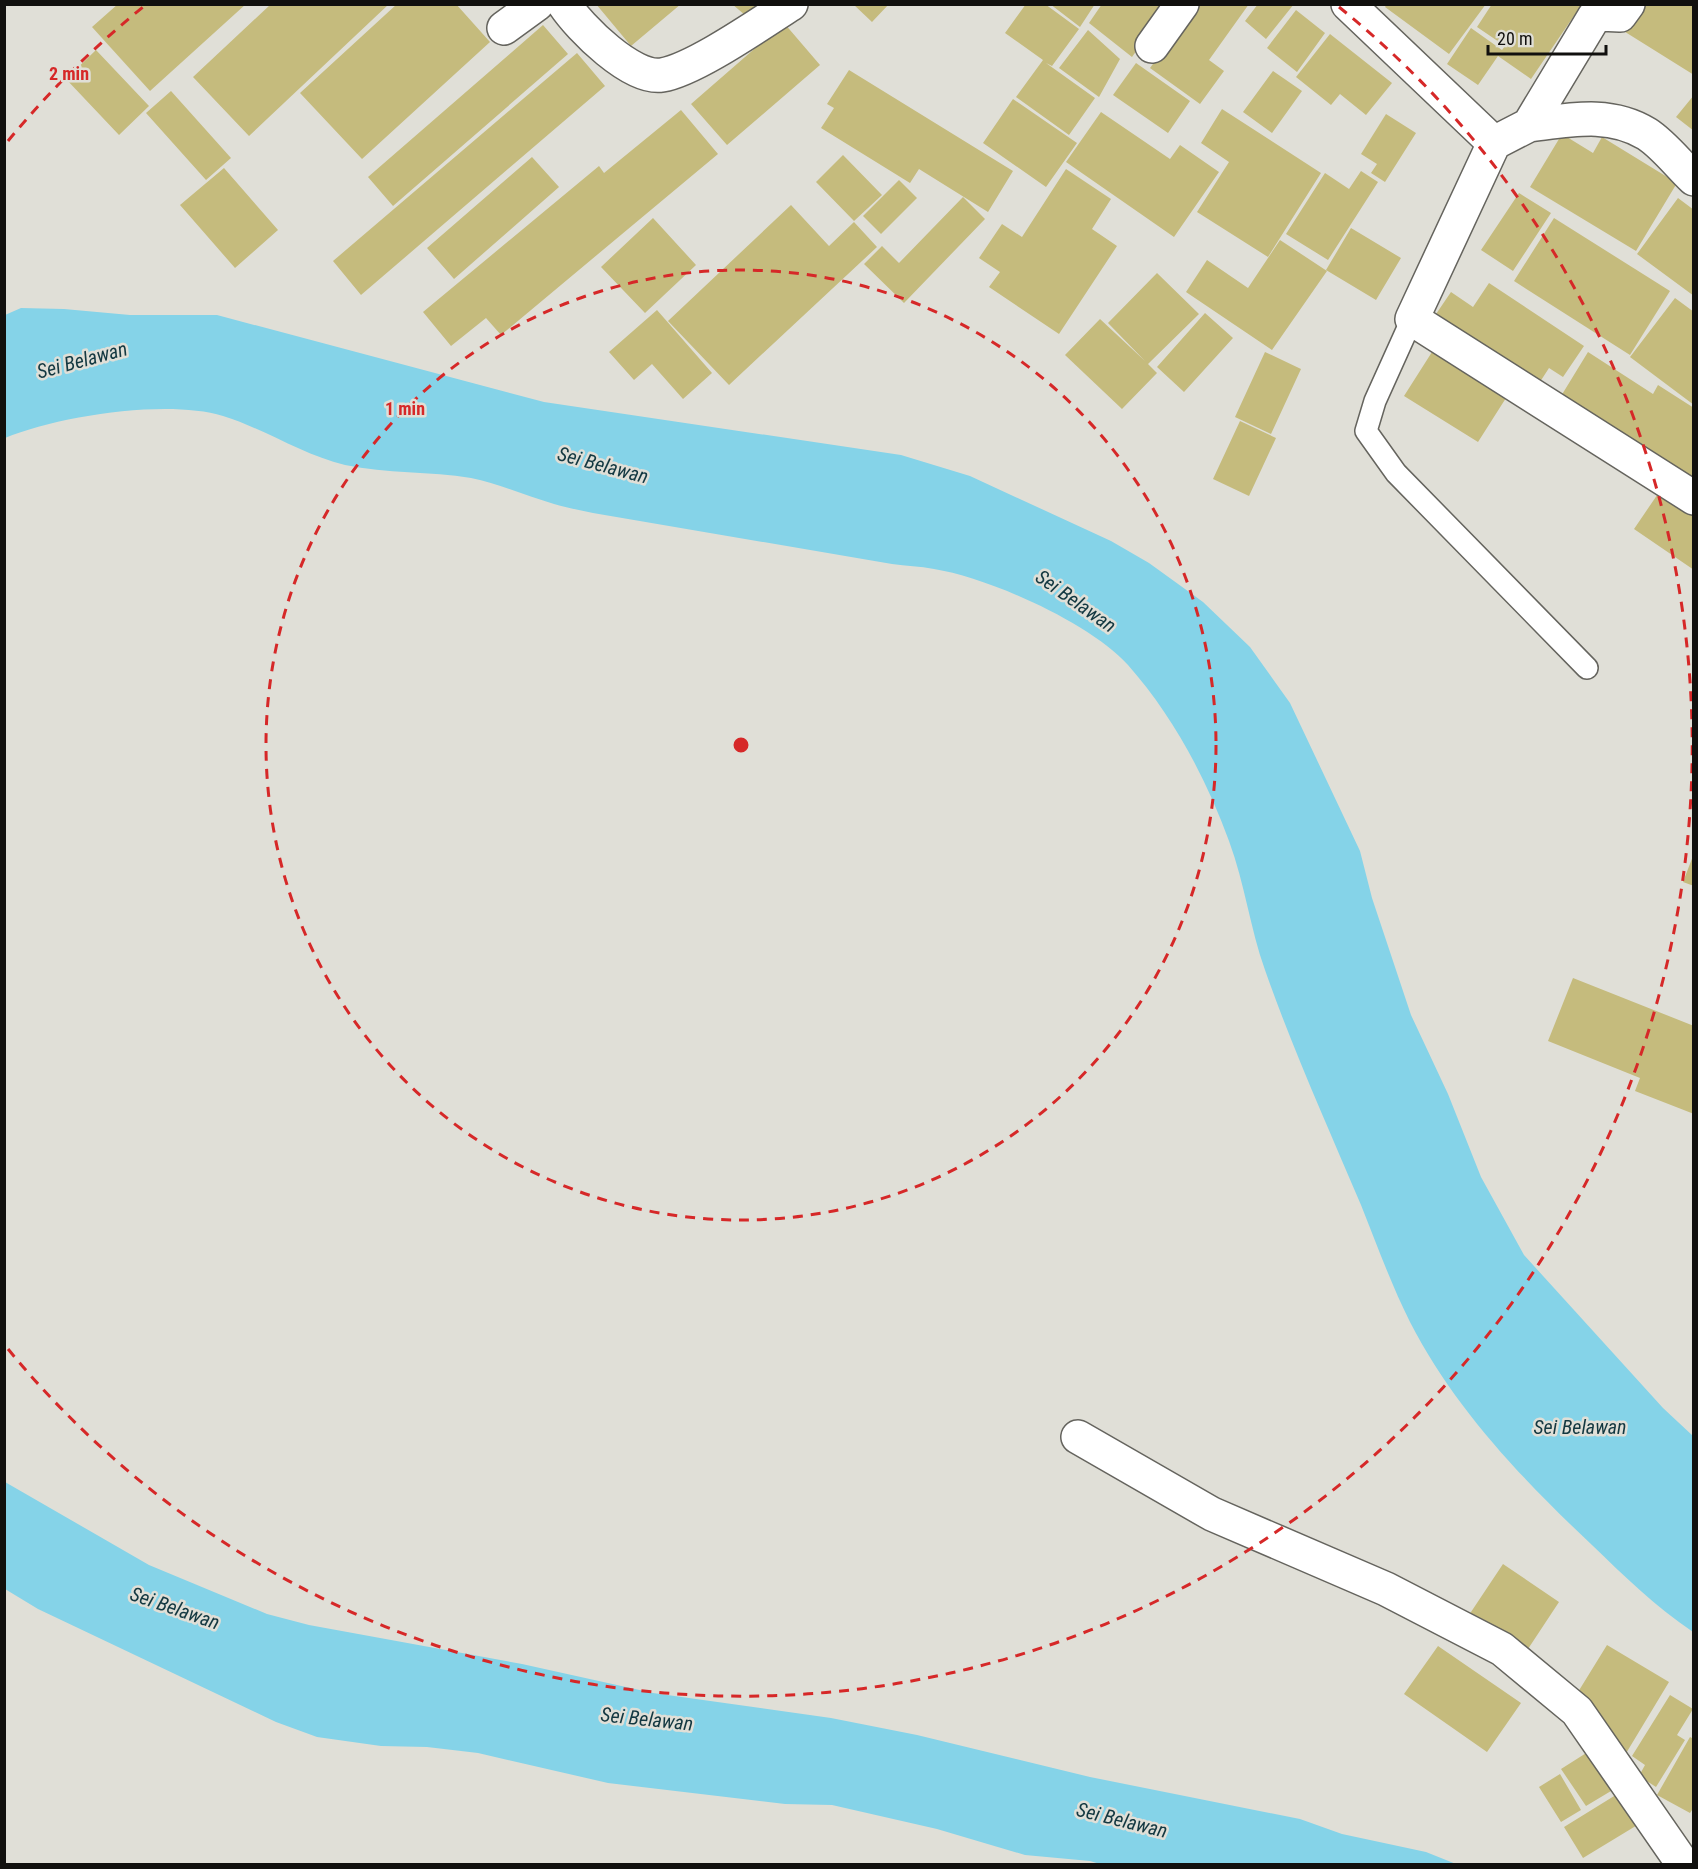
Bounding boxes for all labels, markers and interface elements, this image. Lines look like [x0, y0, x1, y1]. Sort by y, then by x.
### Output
scale bar [1488, 18, 1606, 56]
text: 20 m [1497, 28, 1532, 49]
text: 2 min [49, 63, 89, 84]
water label: Sei Belawan [34, 336, 130, 384]
text: 1 min [385, 398, 425, 419]
water label: Sei Belawan [555, 441, 651, 489]
water label: Sei Belawan [1031, 565, 1121, 637]
centre of rings [731, 735, 751, 755]
water label: Sei Belawan [1534, 1415, 1626, 1439]
water label: Sei Belawan [127, 1582, 223, 1634]
water label: Sei Belawan [600, 1702, 694, 1736]
water label: Sei Belawan [1074, 1797, 1170, 1843]

